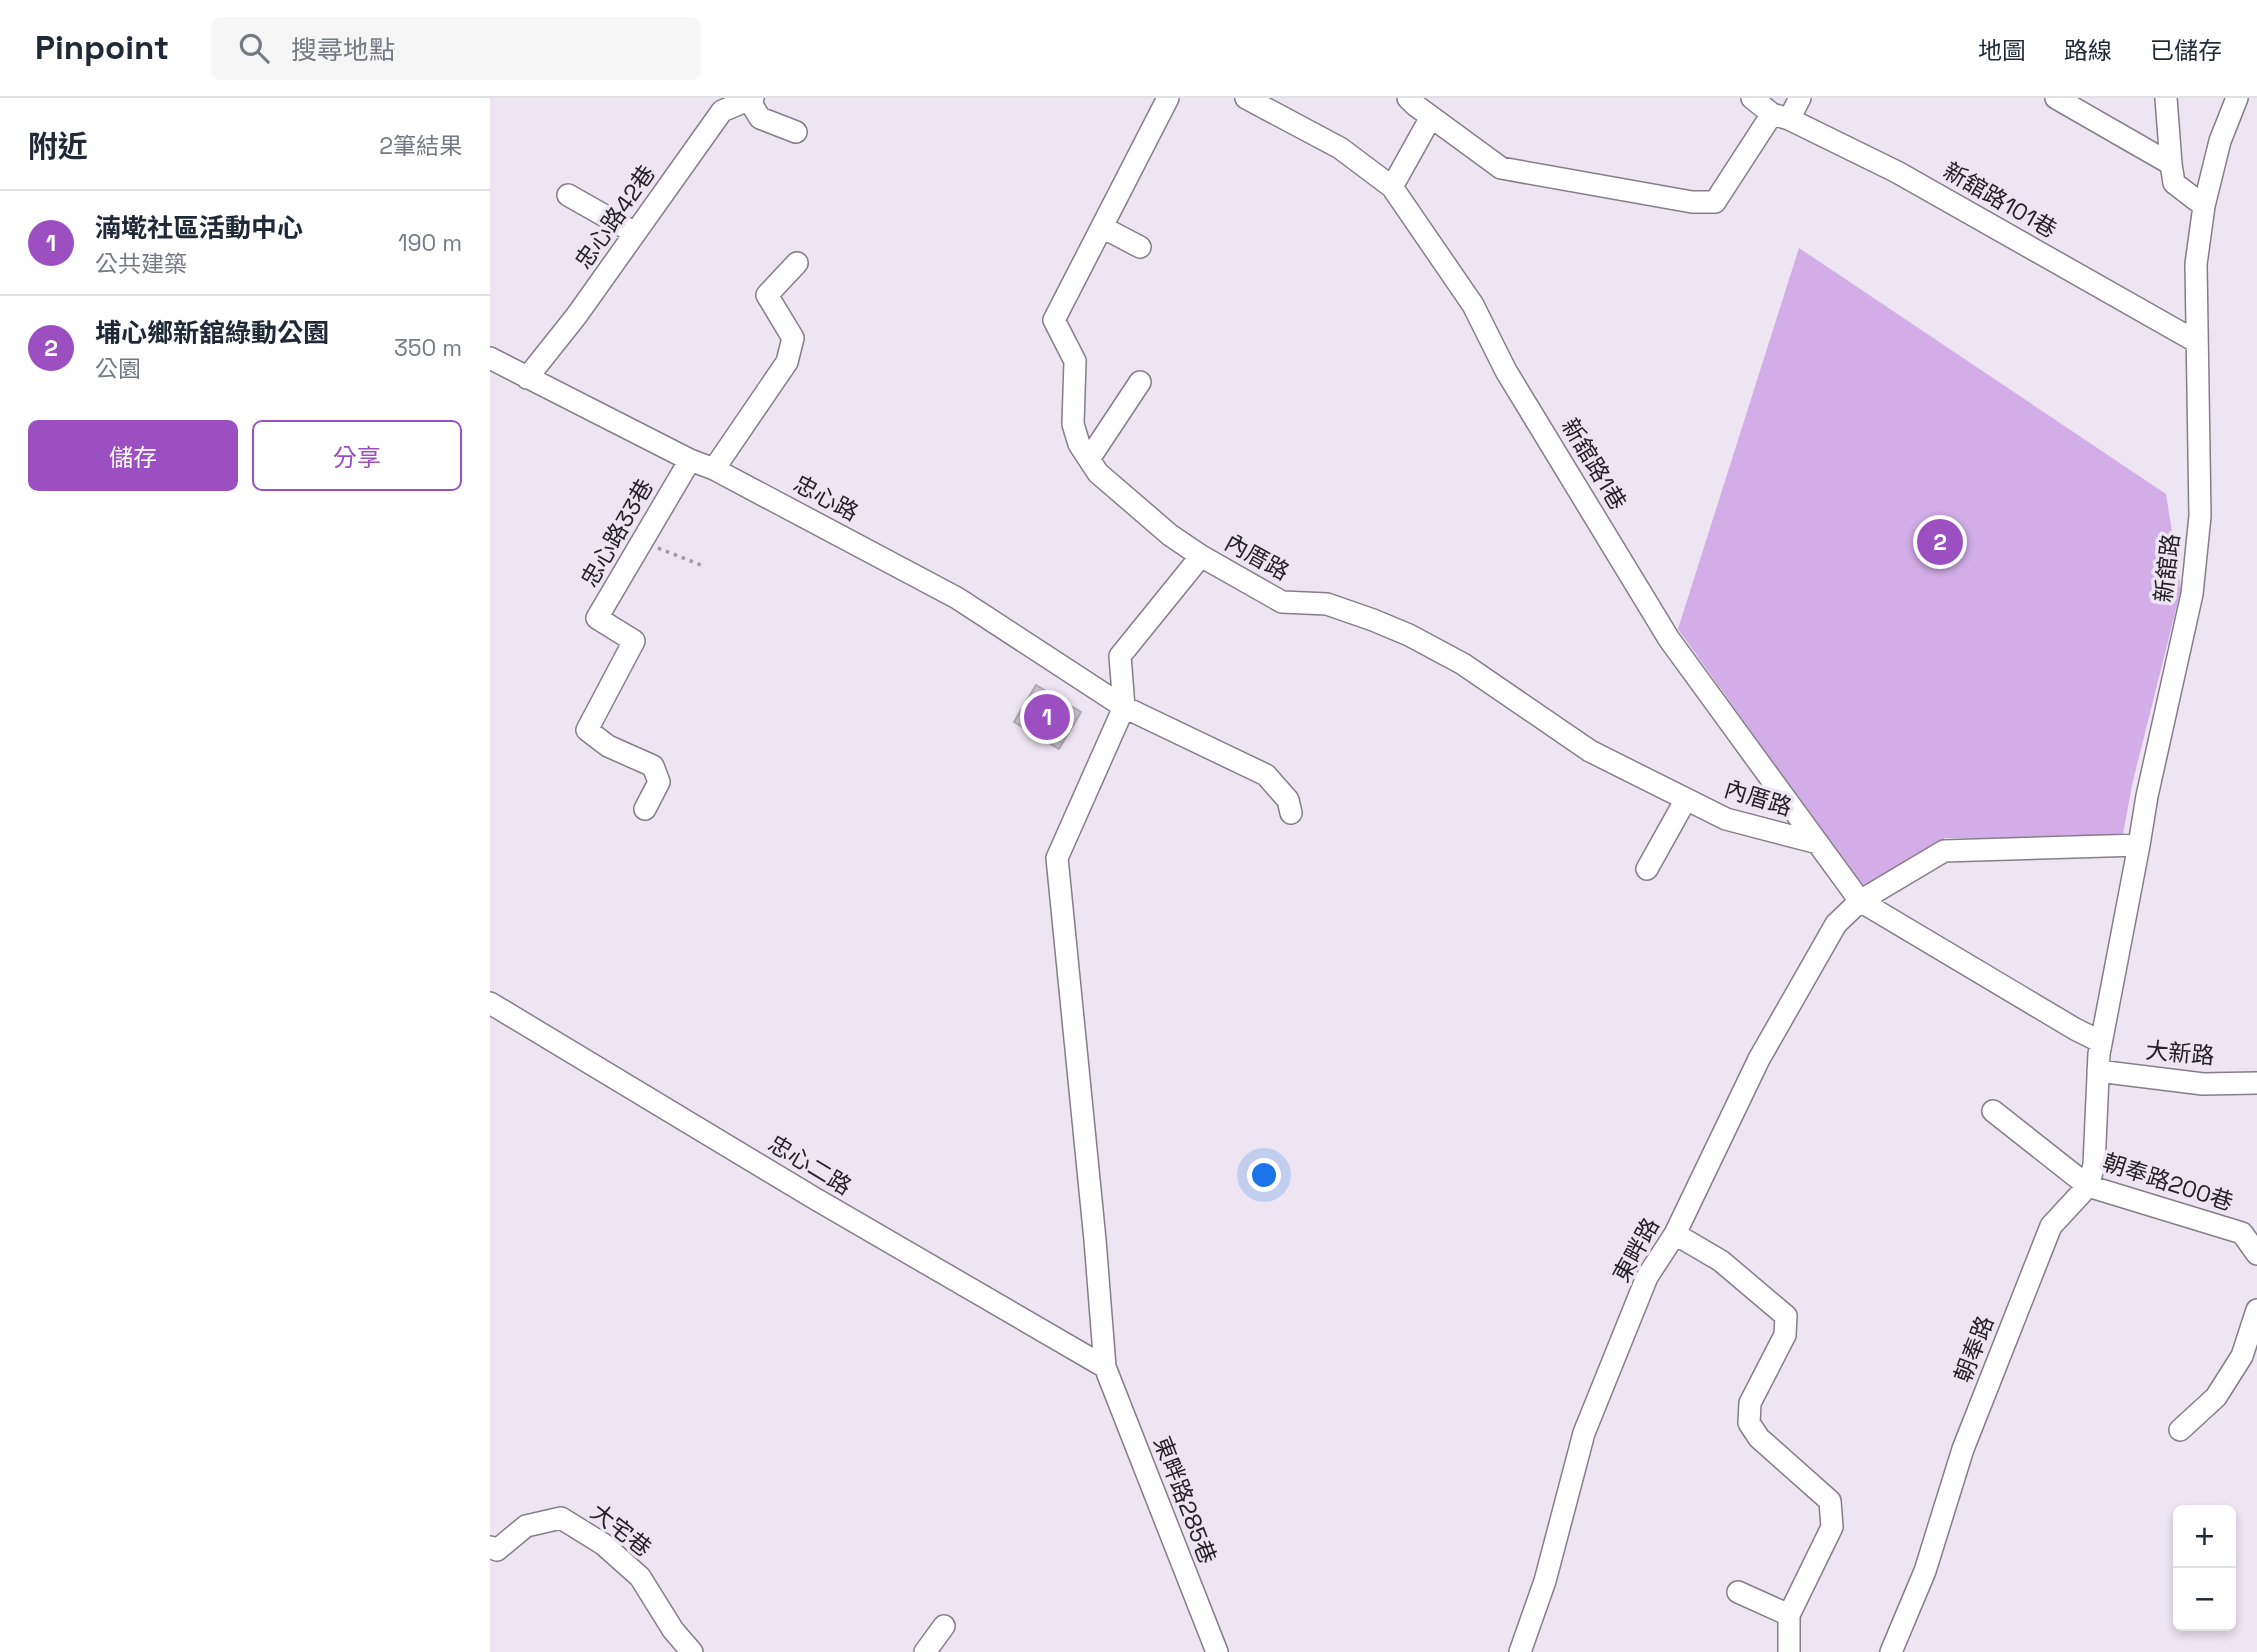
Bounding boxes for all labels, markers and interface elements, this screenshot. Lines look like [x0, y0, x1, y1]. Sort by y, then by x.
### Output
search box [211, 17, 701, 80]
text: Pinpoint [35, 27, 169, 69]
icon: search [235, 29, 273, 67]
text: 搜尋地點 [291, 33, 395, 67]
text: 地圖 [1978, 35, 2026, 66]
text: 路線 [2064, 35, 2112, 66]
text: 已儲存 [2150, 35, 2222, 66]
text: 附近 [28, 127, 88, 166]
text: 2筆結果 [379, 131, 462, 161]
street label: 新舘路101巷 [1938, 156, 2062, 244]
street label: 忠心路42巷 [568, 159, 662, 275]
text: 湳墘社區活動中心 [95, 211, 303, 245]
text: 1 [46, 228, 56, 258]
text: 190 m [398, 228, 462, 258]
text: 公共建築 [95, 249, 187, 279]
text: 埔心鄉新舘綠動公園 [95, 316, 329, 350]
text: 2 [44, 333, 58, 363]
text: 350 m [394, 333, 462, 363]
text: 公園 [95, 354, 141, 384]
street label: 新舘路1巷 [1555, 413, 1633, 515]
button: 儲存 [28, 420, 238, 491]
button: 分享 [252, 420, 462, 491]
street label: 忠心路 [788, 469, 864, 527]
street label: 忠心路33巷 [574, 474, 660, 592]
pin: 2 [1917, 516, 1963, 568]
street label: 內厝路 [1220, 527, 1294, 587]
street label: 新舘路 [2148, 532, 2186, 604]
pin: 1 [1024, 691, 1070, 743]
street label: 內厝路 [1721, 774, 1795, 822]
street label: 大新路 [2144, 1035, 2216, 1071]
street label: 忠心二路 [763, 1128, 857, 1202]
street label: 朝奉路200巷 [2099, 1147, 2237, 1217]
your location [1247, 1158, 1281, 1192]
street label: 東畔路 [1606, 1213, 1666, 1287]
street label: 朝奉路 [1948, 1311, 2000, 1387]
street label: 東畔路285巷 [1147, 1432, 1223, 1568]
street label: 大宅巷 [585, 1497, 657, 1563]
map controls [2173, 1505, 2236, 1631]
button: + [2173, 1505, 2236, 1568]
button: − [2173, 1568, 2236, 1631]

